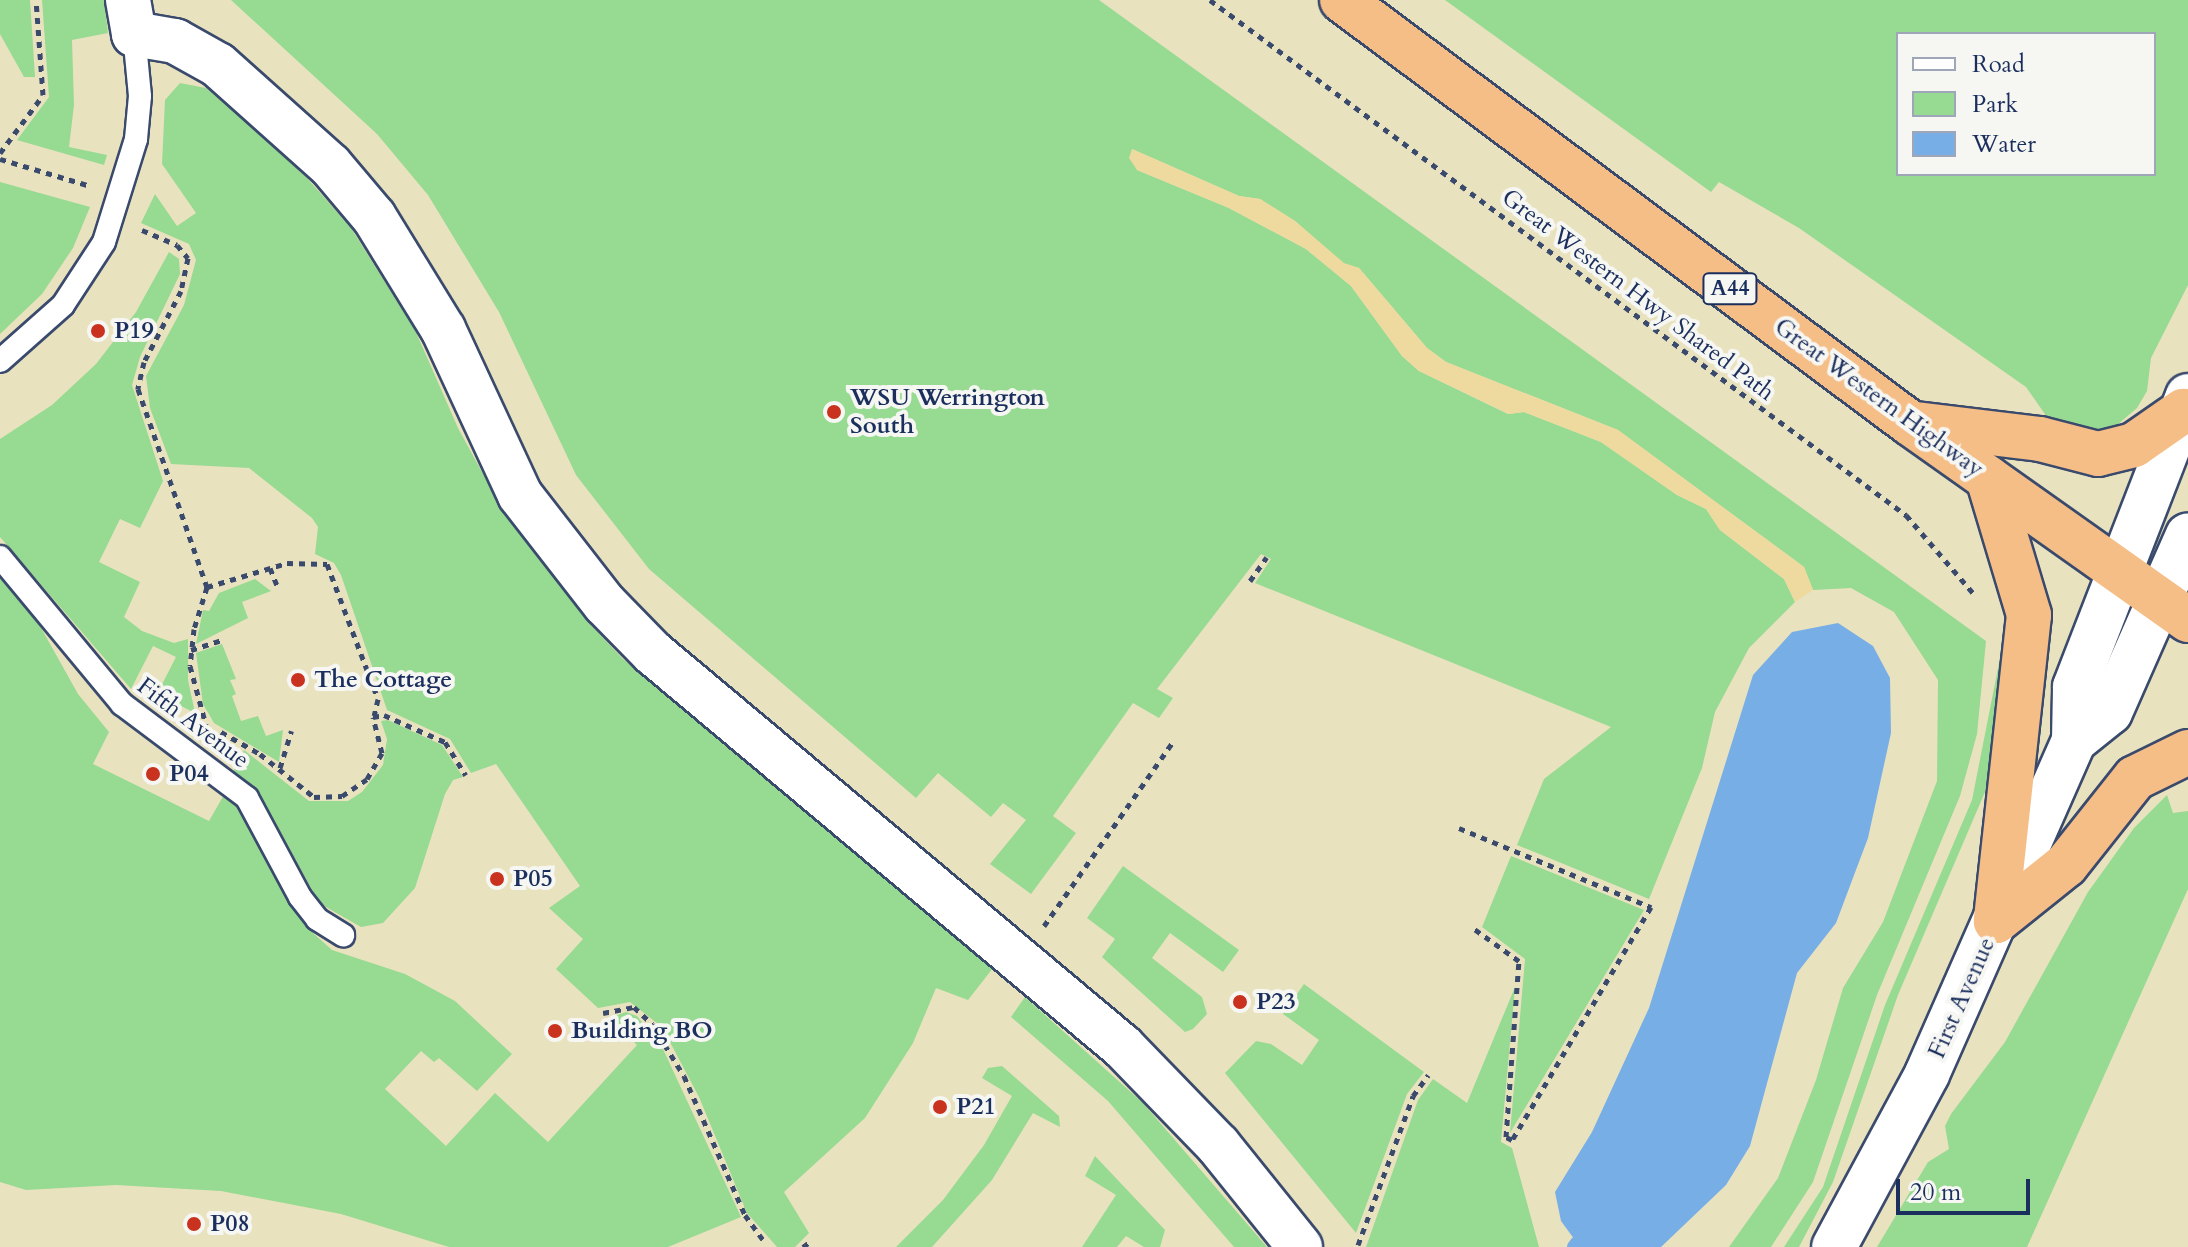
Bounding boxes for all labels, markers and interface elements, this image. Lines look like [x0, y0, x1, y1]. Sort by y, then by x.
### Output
legend [1896, 32, 2156, 176]
text: Road [1972, 48, 2025, 81]
text: Park [1972, 88, 2018, 121]
text: Water [1972, 128, 2036, 161]
street label: Great Western Hwy Shared Path [1496, 183, 1780, 407]
road number: A44 [1702, 271, 1758, 307]
street label: Great Western Highway [1769, 312, 1989, 484]
place label: P19 [114, 317, 154, 345]
marker: P19 [89, 322, 107, 340]
place label: WSU Werrington South [850, 384, 1045, 440]
marker: WSU Werrington South [825, 403, 843, 421]
place label: The Cottage [314, 666, 452, 694]
marker: The Cottage [289, 671, 307, 689]
street label: Fifth Avenue [131, 672, 255, 774]
place label: P04 [169, 760, 209, 788]
marker: P04 [144, 765, 162, 783]
place label: P05 [513, 865, 553, 893]
marker: P05 [488, 870, 506, 888]
street label: First Avenue [1923, 933, 2001, 1063]
place label: P23 [1256, 988, 1296, 1016]
marker: P23 [1231, 993, 1249, 1011]
place label: Building BO [571, 1017, 713, 1045]
marker: Building BO [546, 1022, 564, 1040]
place label: P21 [956, 1093, 996, 1121]
marker: P21 [931, 1098, 949, 1116]
scale bar [1900, 1163, 2034, 1213]
text: 20 m [1910, 1176, 1961, 1209]
place label: P08 [210, 1210, 250, 1238]
marker: P08 [185, 1215, 203, 1233]

